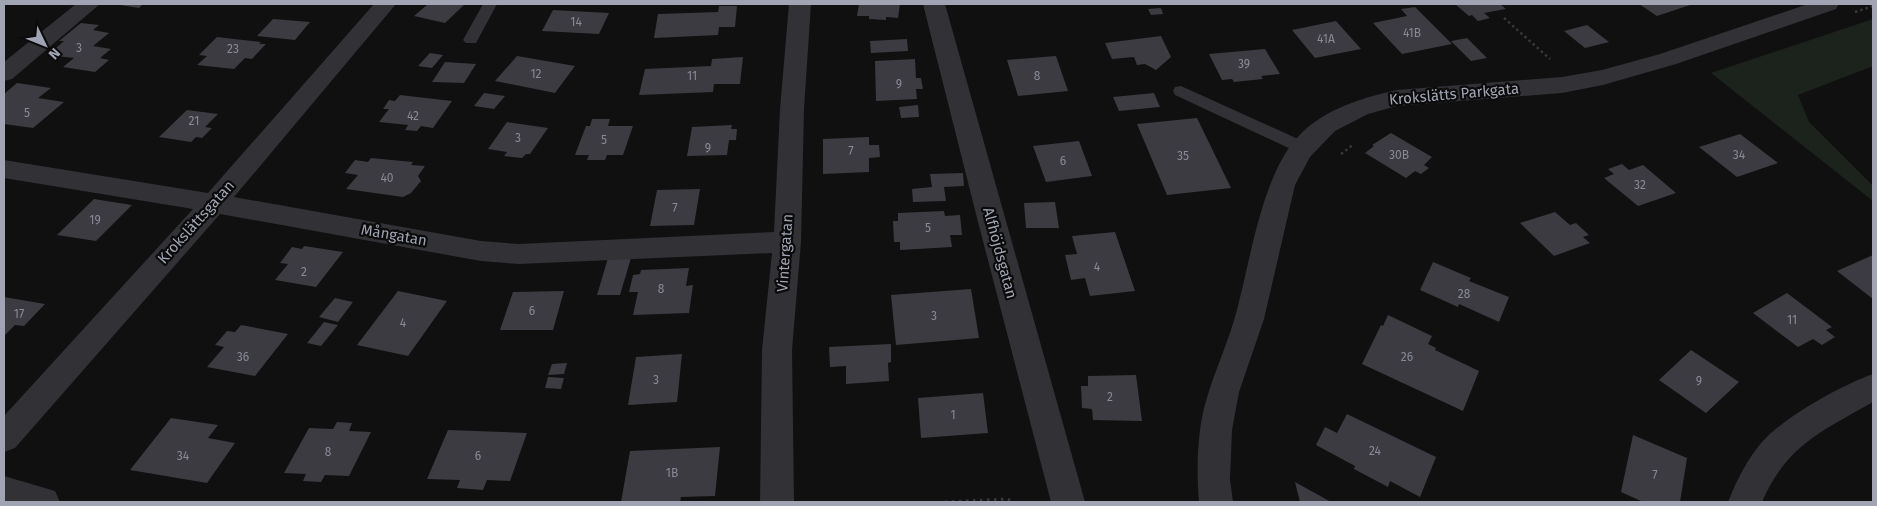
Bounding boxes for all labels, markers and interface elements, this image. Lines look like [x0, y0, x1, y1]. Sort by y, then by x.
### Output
house number: 14 [570, 15, 582, 29]
north arrow [20, 20, 70, 70]
house number: 41B [1403, 26, 1421, 40]
house number: 41A [1317, 32, 1335, 46]
house number: 3 [76, 41, 82, 55]
house number: 23 [227, 42, 239, 56]
text: N [45, 44, 64, 63]
house number: 39 [1238, 57, 1250, 71]
house number: 12 [530, 67, 542, 81]
house number: 11 [687, 69, 697, 83]
house number: 8 [1034, 69, 1041, 83]
house number: 9 [896, 77, 902, 91]
street label: Krokslätts Parkgata [1388, 79, 1520, 109]
house number: 5 [24, 106, 30, 120]
house number: 42 [407, 109, 419, 123]
house number: 21 [189, 114, 199, 128]
house number: 3 [515, 131, 521, 145]
house number: 5 [601, 133, 607, 147]
house number: 9 [705, 141, 711, 155]
house number: 7 [848, 144, 854, 158]
house number: 30B [1389, 148, 1409, 162]
house number: 34 [1733, 148, 1746, 162]
house number: 35 [1177, 149, 1189, 163]
house number: 6 [1060, 154, 1066, 168]
house number: 40 [380, 171, 394, 185]
street label: Krokslättsgatan [154, 177, 238, 267]
house number: 32 [1634, 178, 1646, 192]
house number: 7 [672, 201, 678, 215]
street label: Alfhöjdsgatan [979, 205, 1021, 301]
house number: 19 [89, 213, 101, 227]
street label: Vintergatan [773, 213, 797, 293]
street label: Mångatan [360, 220, 428, 250]
house number: 5 [925, 221, 931, 235]
house number: 4 [1094, 260, 1101, 274]
house number: 2 [301, 265, 307, 279]
house number: 8 [658, 282, 665, 296]
house number: 28 [1458, 287, 1471, 301]
house number: 6 [529, 304, 535, 318]
house number: 17 [14, 307, 24, 321]
house number: 3 [931, 309, 937, 323]
house number: 11 [1787, 313, 1797, 327]
house number: 4 [400, 316, 407, 330]
house number: 36 [237, 350, 249, 364]
house number: 26 [1401, 350, 1413, 364]
house number: 3 [653, 373, 659, 387]
house number: 9 [1696, 374, 1702, 388]
house number: 2 [1107, 390, 1113, 404]
house number: 1 [950, 408, 956, 422]
house number: 24 [1369, 444, 1382, 458]
house number: 8 [325, 445, 332, 459]
house number: 34 [177, 449, 190, 463]
house number: 6 [475, 449, 481, 463]
house number: 1B [666, 466, 678, 480]
house number: 7 [1652, 468, 1658, 482]

